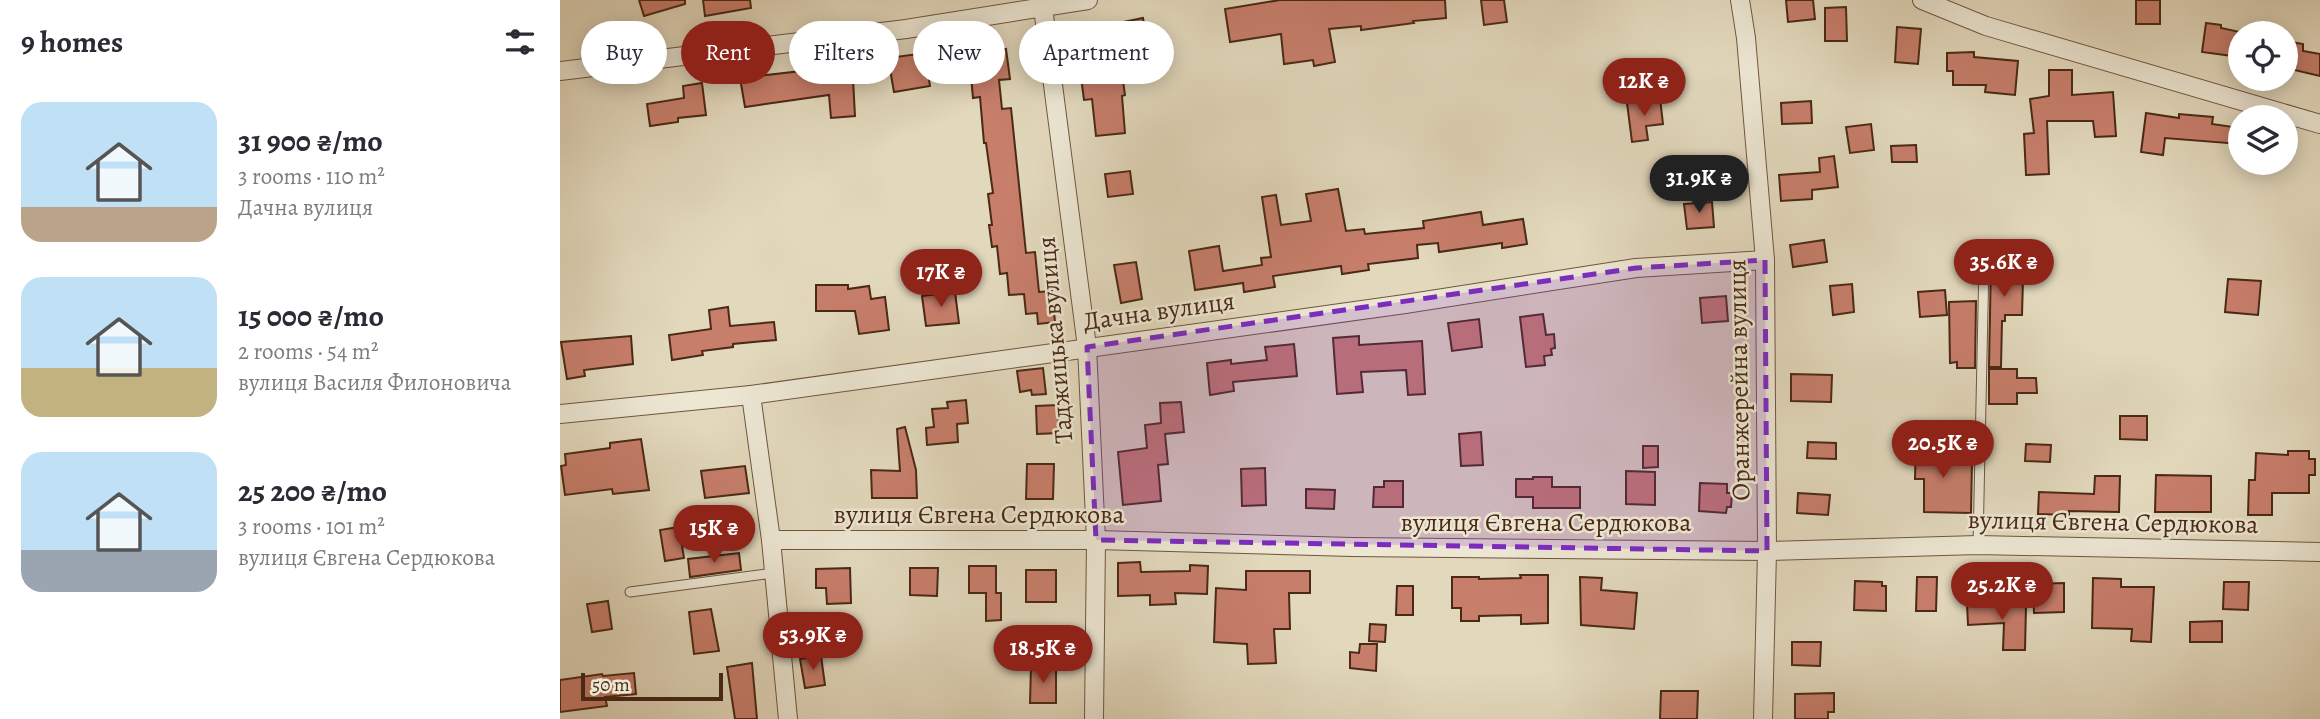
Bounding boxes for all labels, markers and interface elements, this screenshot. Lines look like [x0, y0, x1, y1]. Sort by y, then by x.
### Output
chip: Buy [581, 21, 667, 84]
chip: Rent [681, 21, 775, 84]
chip: Filters [789, 21, 899, 84]
chip: New [913, 21, 1005, 84]
chip: Apartment [1019, 21, 1174, 84]
map controls [2228, 21, 2298, 175]
button: locate [2228, 21, 2298, 91]
text: 9 homes [21, 22, 123, 62]
icon: filters [501, 23, 539, 61]
pin: 12K ₴ [1595, 58, 1693, 118]
text: 12K ₴ [1619, 65, 1669, 96]
button: layers [2228, 105, 2298, 175]
text: 31 900 ₴/mo [238, 121, 383, 161]
icon: home [77, 130, 161, 214]
pin: 31.9K ₴ [1634, 156, 1764, 215]
text: 3 rooms · 110 m² [238, 161, 385, 192]
text: 31.9K ₴ [1666, 162, 1732, 193]
text: Дачна вулиця [238, 192, 373, 223]
street label: Таджицька вулиця [1029, 235, 1081, 445]
pin: 35.6K ₴ [1939, 240, 2069, 299]
text: 35.6K ₴ [1970, 246, 2038, 277]
pin: 17K ₴ [892, 250, 990, 309]
text: 17K ₴ [916, 256, 966, 287]
street label: Оранжерейна вулиця [1719, 259, 1759, 501]
street label: Дачна вулиця [1081, 283, 1237, 339]
text: 15 000 ₴/mo [238, 296, 384, 336]
icon: home [77, 305, 161, 389]
text: 2 rooms · 54 m² [238, 336, 379, 367]
text: вулиця Василя Филоновича [238, 367, 511, 398]
pin: 20.5K ₴ [1878, 420, 2008, 480]
text: 20.5K ₴ [1908, 427, 1978, 458]
text: 25 200 ₴/mo [238, 471, 387, 511]
icon: home [77, 480, 161, 564]
street label: вулиця Євгена Сердюкова [834, 497, 1124, 532]
street label: вулиця Євгена Сердюкова [1967, 502, 2259, 542]
pin: 15K ₴ [665, 505, 763, 565]
street label: вулиця Євгена Сердюкова [1401, 505, 1691, 540]
text: 3 rooms · 101 m² [238, 511, 385, 542]
text: 15K ₴ [689, 512, 739, 543]
text: вулиця Євгена Сердюкова [238, 542, 495, 573]
pin: 25.2K ₴ [1937, 562, 2067, 622]
text: 25.2K ₴ [1967, 569, 2037, 600]
pin: 53.9K ₴ [748, 612, 878, 672]
text: 53.9K ₴ [779, 619, 847, 650]
pin: 18.5K ₴ [978, 626, 1108, 685]
text: 18.5K ₴ [1010, 632, 1076, 663]
scale bar [581, 670, 723, 702]
text: 50 m [592, 672, 630, 698]

